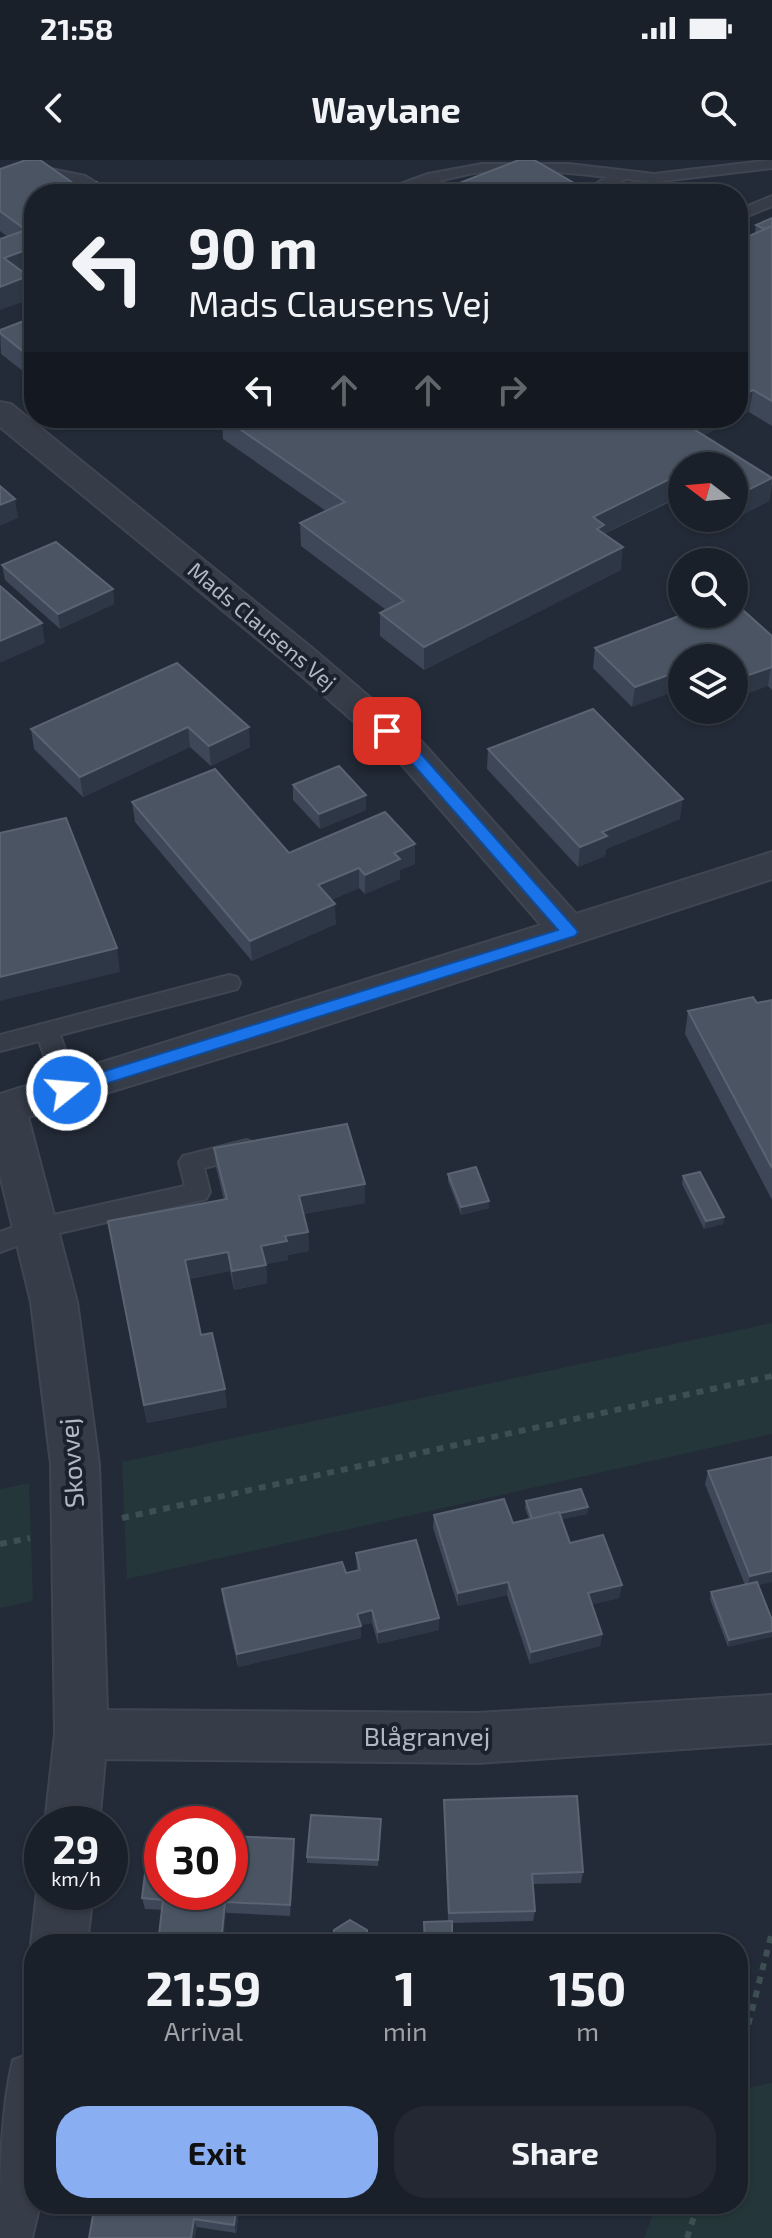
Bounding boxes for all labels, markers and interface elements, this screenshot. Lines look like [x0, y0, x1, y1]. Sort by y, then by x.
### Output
text: 21:58 [40, 10, 113, 46]
icon: back [32, 86, 76, 130]
icon: search [696, 86, 740, 130]
text: Waylane [311, 87, 461, 130]
text: 90 m [188, 213, 318, 280]
icon: left [56, 216, 160, 320]
text: Mads Clausens Vej [188, 281, 491, 324]
icon: left [238, 368, 282, 412]
icon: ahead [322, 368, 366, 412]
icon: ahead [406, 368, 450, 412]
icon: right [490, 368, 534, 412]
north arrow [668, 452, 748, 532]
map controls [668, 452, 748, 724]
button: search [668, 548, 748, 628]
street label: Mads Clausens Vej [183, 556, 342, 695]
button: layers [668, 644, 748, 724]
pin [353, 697, 421, 765]
icon: arrive [365, 709, 409, 753]
position arrow [25, 1048, 109, 1132]
street label: Skovvej [52, 1417, 89, 1509]
street label: Blågranvej [364, 1720, 490, 1751]
speed limit sign: 30 [144, 1806, 248, 1910]
text: 29 [53, 1824, 99, 1872]
text: km/h [51, 1866, 101, 1890]
text: 21:59 [146, 1958, 261, 2016]
text: 1 [395, 1958, 415, 2016]
text: 150 [549, 1958, 626, 2016]
text: Arrival [164, 2015, 243, 2046]
text: min [383, 2015, 427, 2046]
text: m [576, 2015, 599, 2046]
button: Exit [56, 2106, 378, 2198]
button: Share [394, 2106, 716, 2198]

